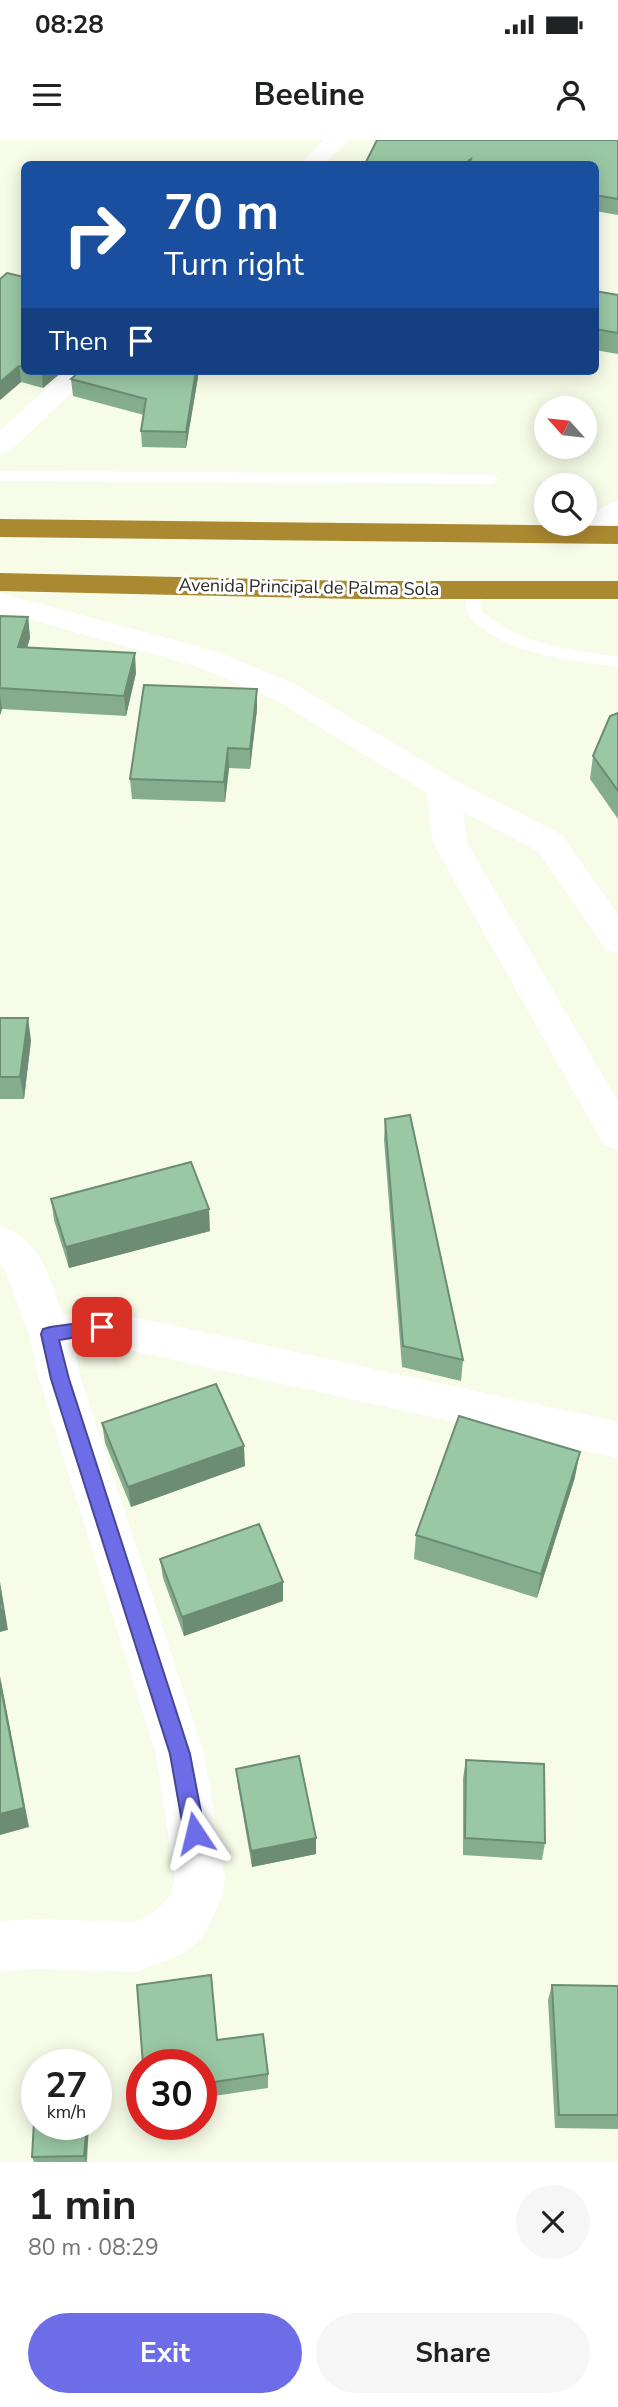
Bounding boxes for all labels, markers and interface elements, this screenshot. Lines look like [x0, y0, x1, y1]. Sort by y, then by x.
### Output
text: 08:28 [35, 7, 104, 42]
text: Beeline [253, 73, 365, 116]
icon: menu [28, 76, 66, 114]
icon: person [552, 76, 590, 114]
text: 70 m [164, 179, 279, 246]
icon: right [49, 189, 140, 280]
text: Turn right [164, 243, 304, 286]
icon: arrive [122, 322, 160, 360]
text: Then [49, 324, 108, 359]
north arrow [534, 396, 597, 458]
map controls [534, 396, 597, 536]
button: search [534, 473, 597, 536]
street label: Avenida Principal de Palma Sola [178, 573, 440, 601]
pin [72, 1297, 132, 1357]
icon: arrive [83, 1308, 121, 1346]
position arrow [158, 1796, 232, 1870]
speed limit sign: 30 [126, 2049, 217, 2140]
text: 27 [45, 2062, 88, 2109]
text: km/h [47, 2100, 86, 2124]
text: 1 min [28, 2177, 137, 2234]
button: close [516, 2185, 590, 2259]
text: 80 m · 08:29 [28, 2232, 159, 2263]
button: Exit [28, 2313, 302, 2393]
button: Share [316, 2313, 590, 2393]

